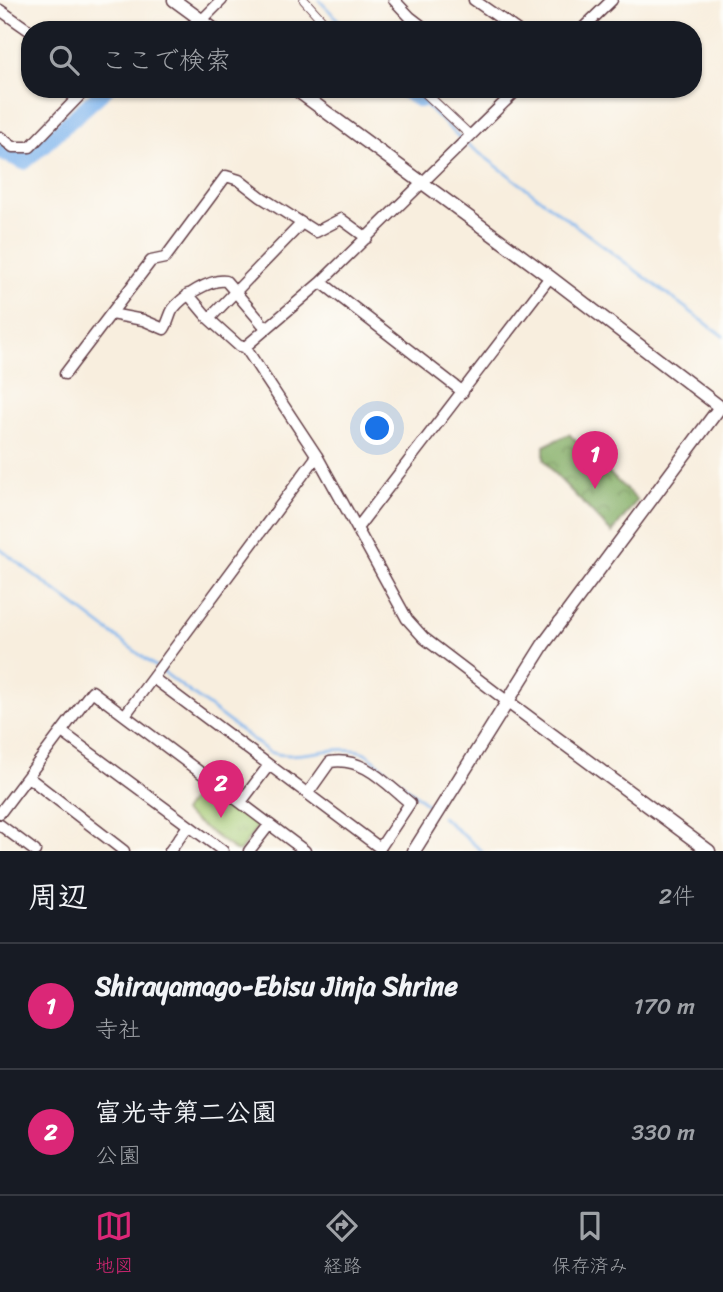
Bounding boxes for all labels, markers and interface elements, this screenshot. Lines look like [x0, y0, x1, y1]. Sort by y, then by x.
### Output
search box [21, 21, 702, 98]
text: ここで検索 [101, 37, 231, 83]
icon: search [45, 41, 83, 79]
your location [360, 411, 394, 445]
pin: 1 [572, 431, 618, 489]
pin: 2 [198, 760, 244, 818]
text: 周辺 [28, 870, 88, 924]
text: 2件 [659, 876, 695, 917]
text: Shirayamago-Ebisu Jinja Shrine [95, 963, 458, 1009]
text: 1 [46, 986, 56, 1027]
text: 170 m [634, 986, 695, 1027]
text: 寺社 [95, 1009, 141, 1050]
text: 富光寺第二公園 [95, 1089, 277, 1135]
text: 2 [44, 1112, 58, 1153]
text: 330 m [632, 1112, 695, 1153]
text: 公園 [95, 1135, 141, 1176]
tab: 地図 [95, 1207, 133, 1282]
tab: 経路 [323, 1207, 362, 1282]
tab: 保存済み [552, 1207, 628, 1282]

